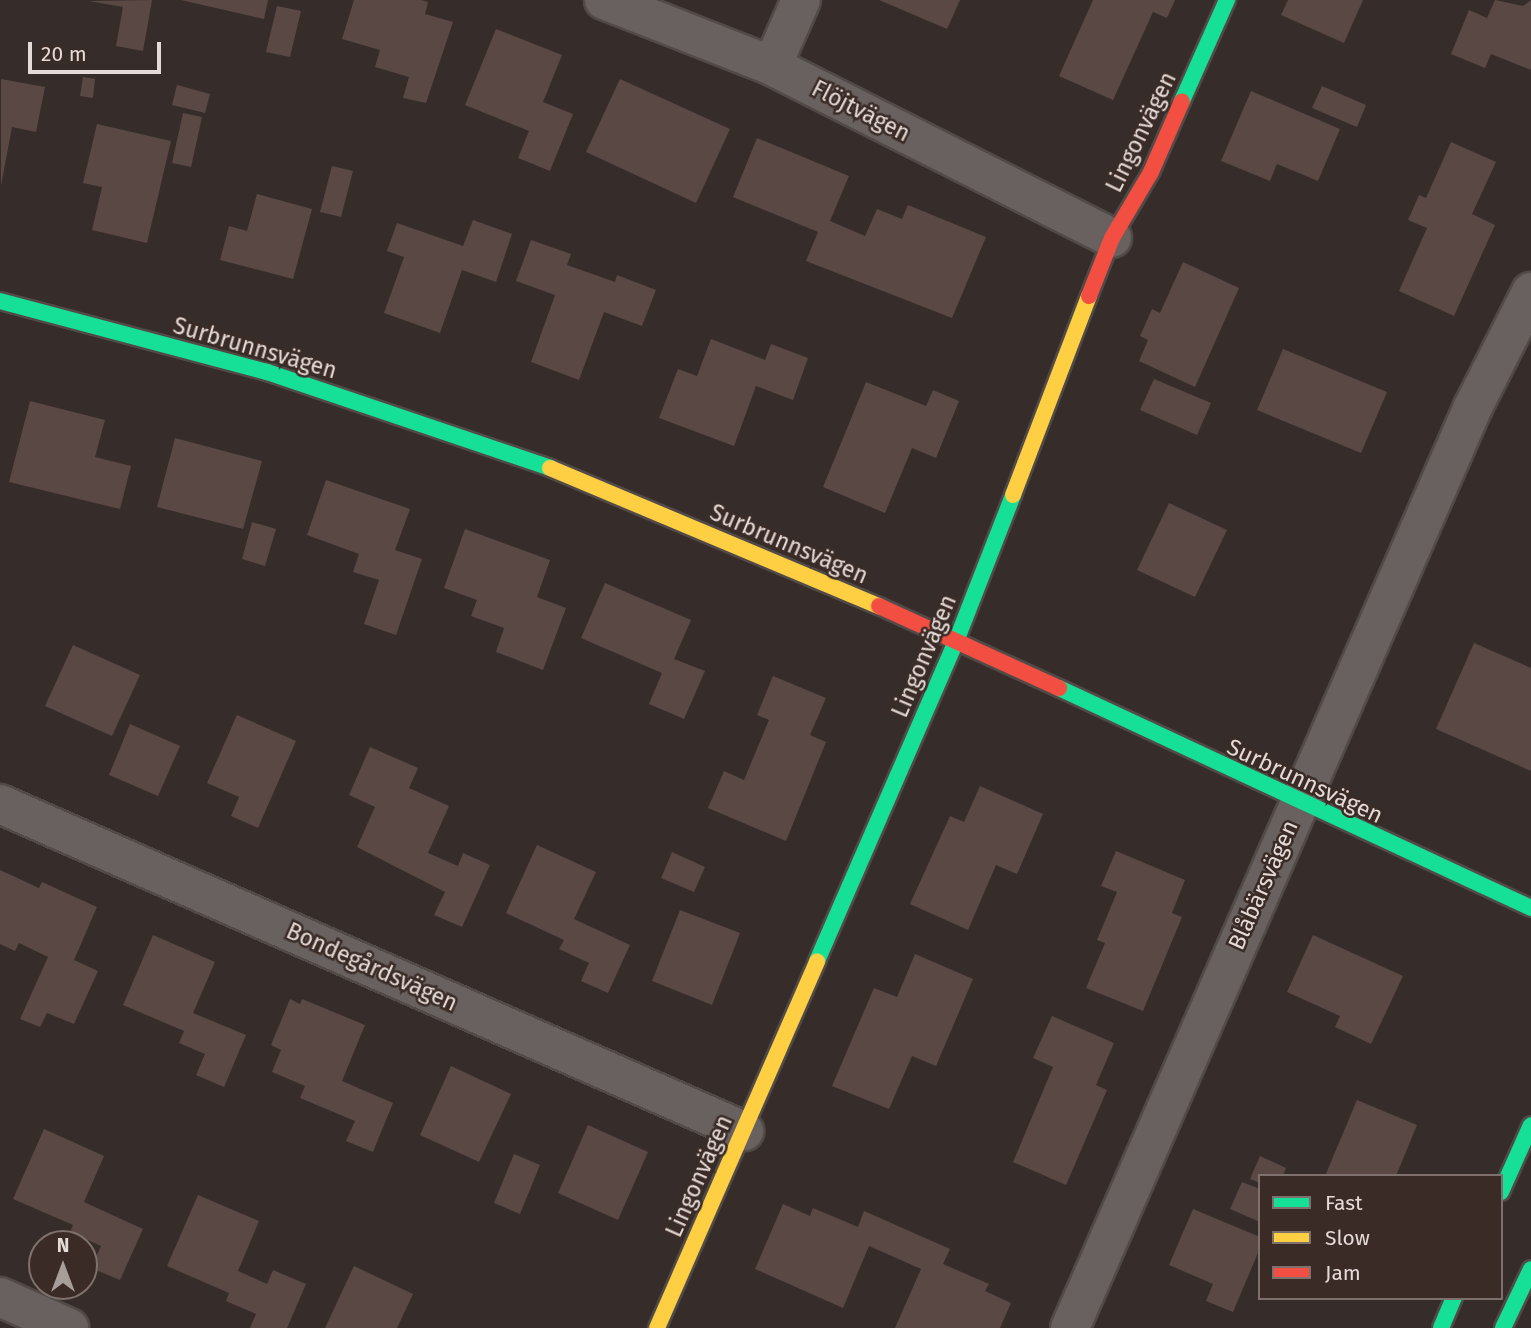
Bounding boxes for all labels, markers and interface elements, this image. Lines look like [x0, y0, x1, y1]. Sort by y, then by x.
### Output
scale bar [32, 28, 164, 72]
text: 20 m [41, 41, 87, 67]
street label: Lingonvägen [1100, 67, 1182, 197]
street label: Flöjtvägen [807, 75, 915, 147]
street label: Surbrunnsvägen [170, 311, 340, 385]
street label: Surbrunnsvägen [706, 498, 872, 590]
street label: Lingonvägen [886, 591, 962, 721]
street label: Surbrunnsvägen [1223, 733, 1387, 829]
street label: Blåbärsvägen [1222, 816, 1304, 954]
street label: Bondegårdsvägen [282, 917, 462, 1017]
street label: Lingonvägen [660, 1111, 738, 1241]
legend [1258, 1174, 1503, 1300]
text: Fast [1325, 1190, 1363, 1216]
text: Slow [1325, 1225, 1370, 1251]
north arrow [28, 1230, 98, 1300]
text: N [57, 1234, 69, 1257]
text: Jam [1325, 1260, 1361, 1286]

